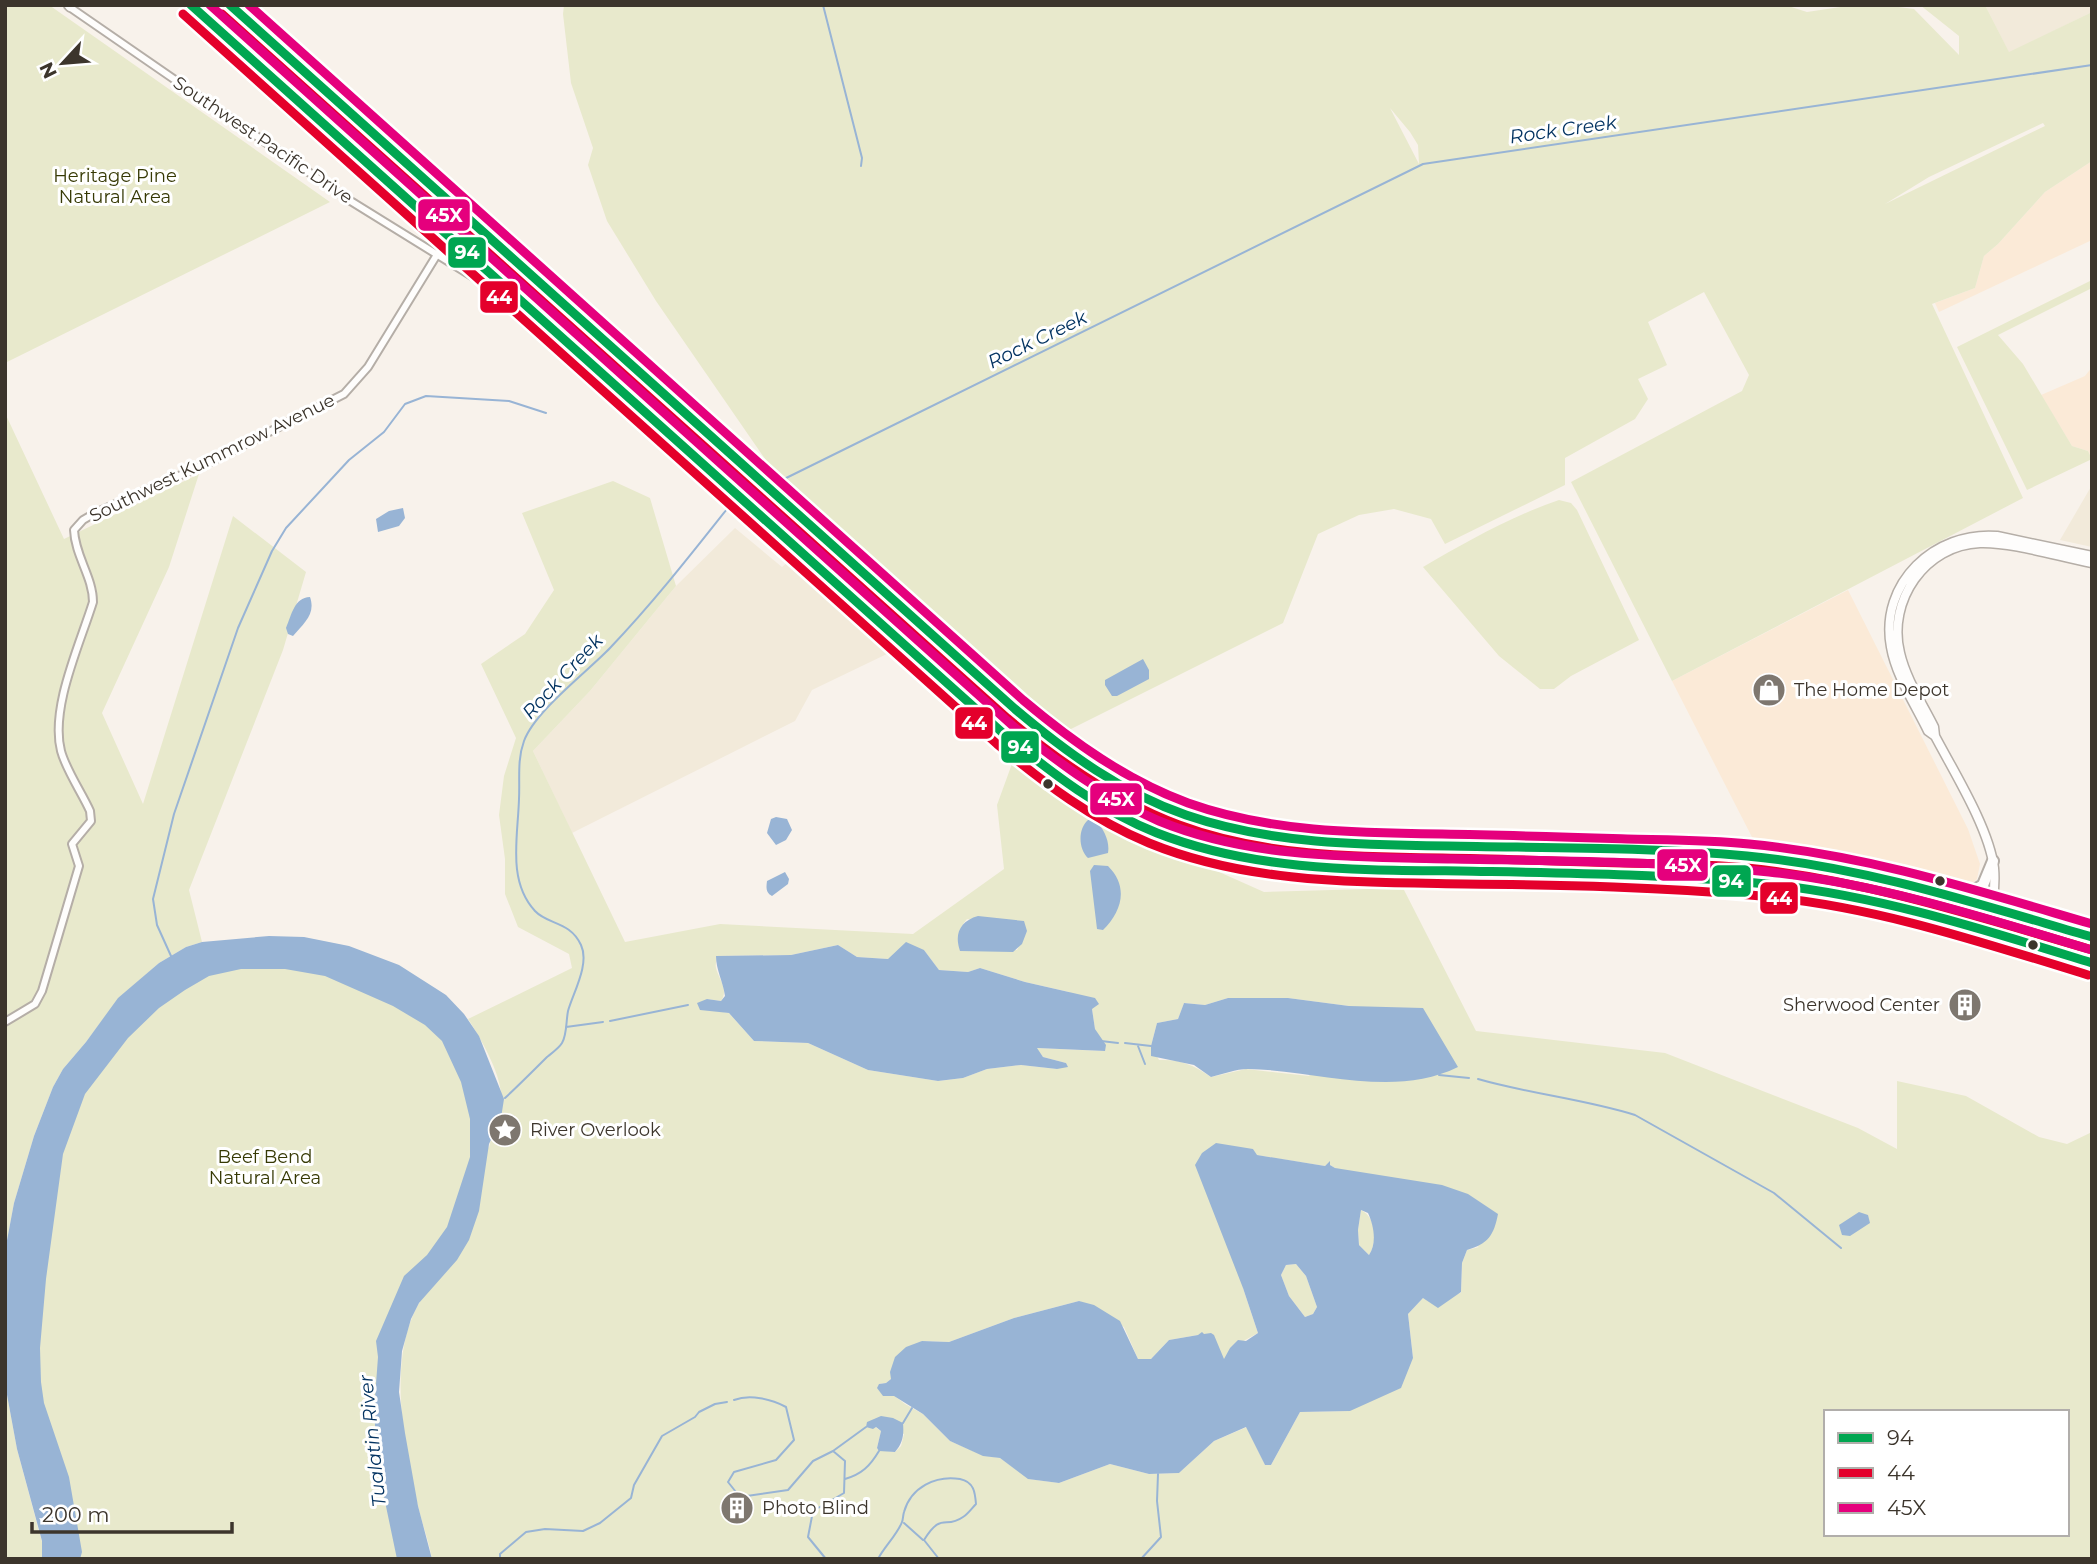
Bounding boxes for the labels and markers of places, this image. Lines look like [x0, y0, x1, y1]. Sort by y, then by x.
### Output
shop icon: The Home Depot [1750, 671, 1788, 709]
place label: The Home Depot [1794, 679, 1949, 701]
unlabelled marker [1041, 777, 1055, 791]
unlabelled marker [1933, 874, 1947, 888]
unlabelled marker [2026, 938, 2040, 952]
building icon: Sherwood Center [1946, 986, 1984, 1024]
place label: Sherwood Center [1783, 994, 1940, 1016]
place icon: River Overlook [486, 1111, 524, 1149]
place label: River Overlook [530, 1119, 661, 1141]
building icon: Photo Blind [718, 1489, 756, 1527]
place label: Photo Blind [762, 1497, 869, 1519]

